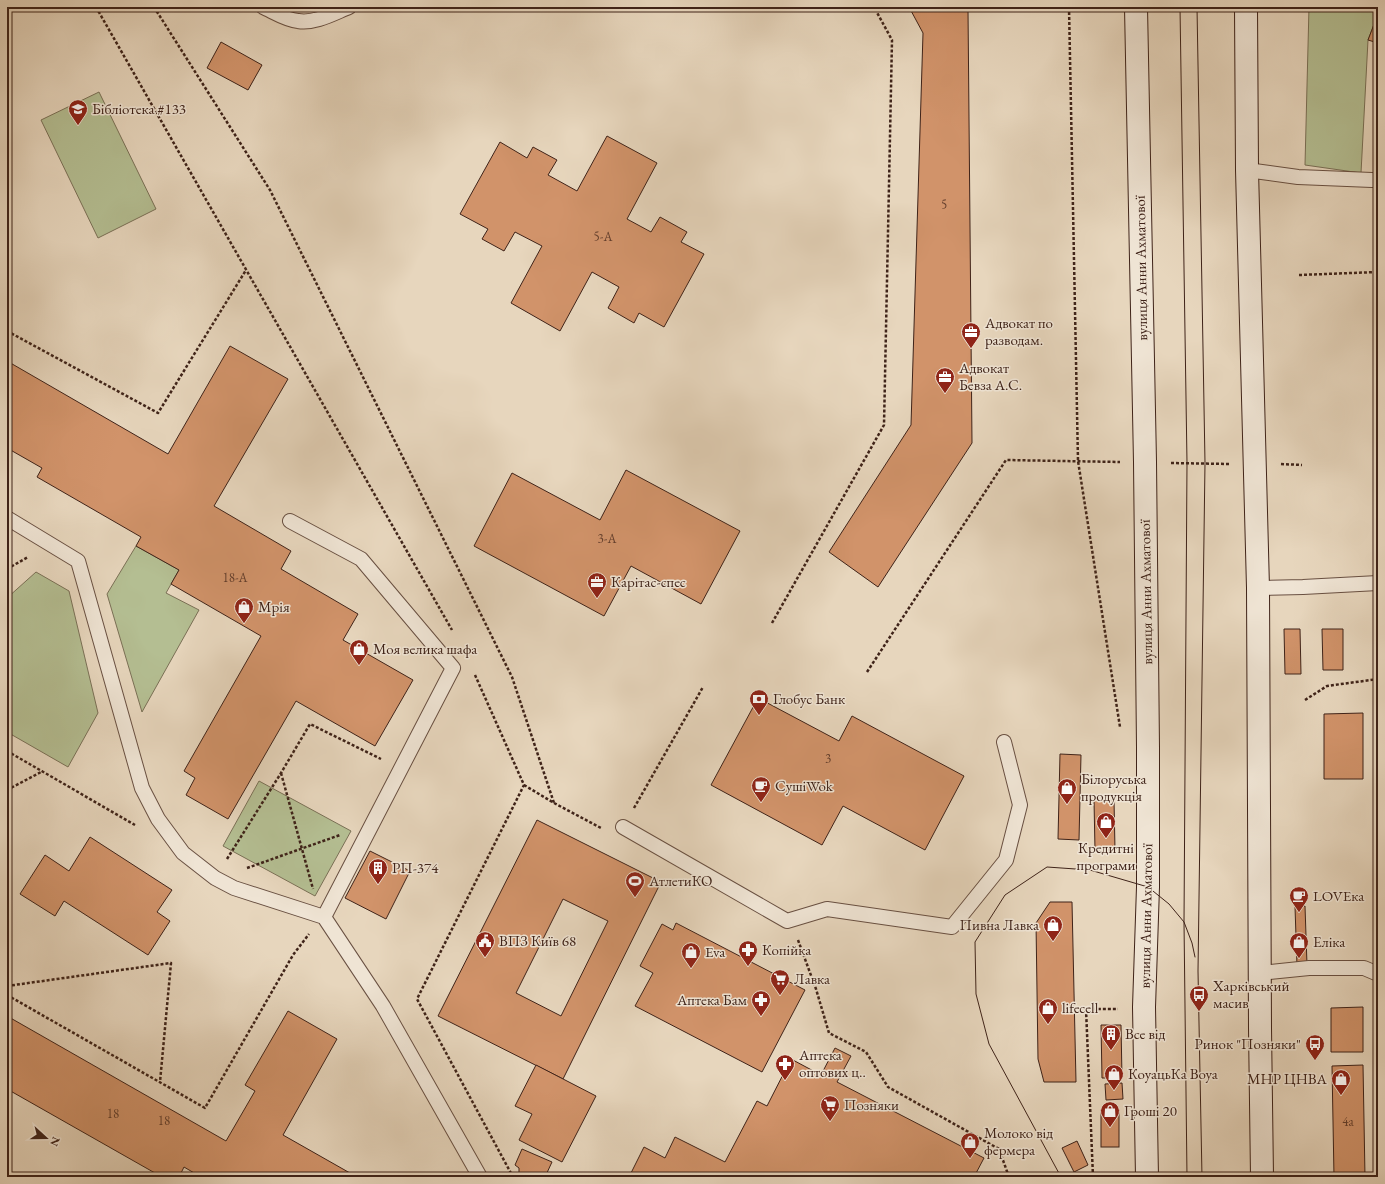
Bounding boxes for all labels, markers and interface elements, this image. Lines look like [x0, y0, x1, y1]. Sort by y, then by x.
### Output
school or university icon: Бібліотека #133 [67, 98, 89, 126]
place label: Бібліотека #133 [92, 99, 186, 118]
street label: вулиця Анни Ахматової [1130, 195, 1151, 341]
house number: 5 [941, 196, 947, 213]
house number: 5-А [594, 228, 613, 245]
place label: Адвокат по разводам. [984, 313, 1053, 349]
office icon: Адвокат по разводам. [960, 321, 982, 349]
place label: Адвокат Бевза А.С. [958, 358, 1022, 394]
office icon: Адвокат Бевза А.С. [934, 366, 956, 394]
street label: вулиця Анни Ахматової [1135, 519, 1156, 665]
house number: 3-А [598, 530, 617, 547]
house number: 18-А [222, 569, 249, 586]
office icon: Карітас-спес [586, 571, 608, 599]
place label: Карітас-спес [611, 572, 686, 591]
shop icon: Мрія [233, 596, 255, 624]
place label: Мрія [258, 597, 290, 616]
shop icon: Моя велика шафа [348, 638, 370, 666]
place label: Моя велика шафа [373, 639, 477, 658]
bank icon: Глобус Банк [748, 688, 770, 716]
place label: Глобус Банк [773, 689, 845, 708]
house number: 3 [825, 750, 831, 767]
place label: Білоруська продукція [1081, 769, 1146, 805]
cafe icon: СушіWok [750, 775, 772, 803]
place label: СушіWok [775, 776, 834, 795]
shop icon: Білоруська продукція [1056, 777, 1078, 805]
shop icon: Кредитні програми [1095, 811, 1117, 839]
place label: Кредитні програми [1077, 838, 1135, 874]
street label: вулиця Анни Ахматової [1135, 843, 1156, 989]
building icon: РП-374 [367, 857, 389, 885]
place label: РП-374 [392, 858, 439, 877]
sports icon: АтлетиКО [624, 870, 646, 898]
place label: АтлетиКО [648, 871, 712, 890]
cafe icon: LOVEка [1288, 885, 1310, 913]
place label: LOVEка [1313, 886, 1364, 905]
shop icon: Пивна Лавка [1042, 914, 1064, 942]
place label: Пивна Лавка [960, 915, 1039, 934]
public building icon: ВПЗ Київ 68 [474, 930, 496, 958]
place label: ВПЗ Київ 68 [499, 931, 576, 950]
shop icon: Еліка [1288, 931, 1310, 959]
place label: Еліка [1313, 932, 1345, 951]
pharmacy icon: Копійка [737, 939, 759, 967]
place label: Копійка [762, 940, 811, 959]
shop icon: Eva [680, 941, 702, 969]
place label: Eva [705, 942, 725, 961]
supermarket icon: Лавка [769, 968, 791, 996]
place label: Лавка [794, 969, 830, 988]
place label: Харківський масив [1212, 976, 1289, 1012]
bus stop icon: Харківський масив [1188, 984, 1210, 1012]
pharmacy icon: Аптека Бам [750, 989, 772, 1017]
place label: Аптека Бам [676, 990, 748, 1009]
shop icon: lifecell [1037, 997, 1059, 1025]
place label: lifecell [1062, 998, 1099, 1017]
building icon: Все від [1100, 1023, 1122, 1051]
place label: Все від [1125, 1024, 1165, 1043]
bus stop icon: Ринок "Позняки" [1304, 1033, 1326, 1061]
place label: Ринок "Позняки" [1195, 1034, 1301, 1053]
place label: Аптека оптових ц‥ [798, 1045, 866, 1081]
pharmacy icon: Аптека оптових ц‥ [774, 1053, 796, 1081]
shop icon: КоуацьКа Воуа [1103, 1063, 1125, 1091]
place label: КоуацьКа Воуа [1128, 1064, 1218, 1083]
shop icon: МНР ЦНВА [1330, 1068, 1352, 1096]
place label: МНР ЦНВА [1247, 1069, 1328, 1088]
supermarket icon: Позняки [819, 1094, 841, 1122]
place label: Позняки [844, 1095, 899, 1114]
shop icon: Гроші 20 [1099, 1100, 1121, 1128]
place label: Гроші 20 [1124, 1101, 1177, 1120]
house number: 18 [107, 1105, 119, 1122]
house number: 18 [158, 1112, 170, 1129]
house number: 4а [1342, 1113, 1355, 1130]
north arrow [26, 1118, 66, 1158]
place label: Молоко від фермера [984, 1123, 1053, 1159]
shop icon: Молоко від фермера [959, 1131, 981, 1159]
text: N [47, 1135, 63, 1148]

